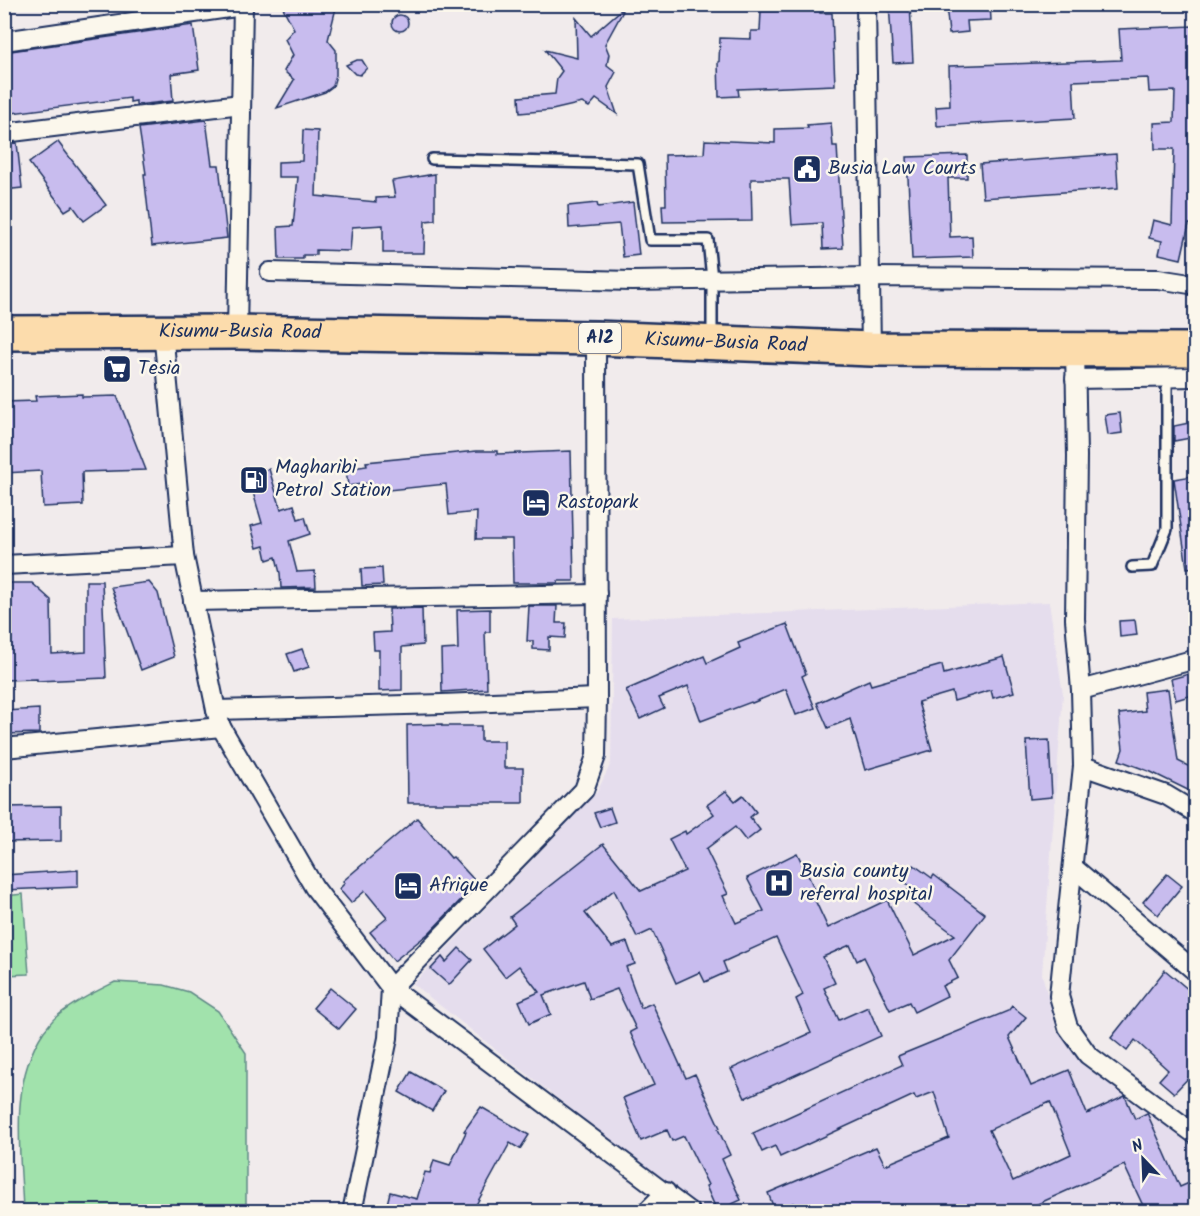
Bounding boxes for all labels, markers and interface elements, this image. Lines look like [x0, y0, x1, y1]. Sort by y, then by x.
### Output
public building icon: Busia Law Courts [791, 153, 823, 185]
place label: Busia Law Courts [828, 153, 977, 185]
street label: Kisumu-Busia Road [159, 316, 323, 349]
road number: A12 [579, 323, 621, 353]
street label: Kisumu-Busia Road [644, 324, 809, 362]
supermarket icon: Tesia [101, 353, 133, 385]
place label: Tesia [138, 353, 180, 385]
place label: Magharibi Petrol Station [275, 452, 391, 507]
fuel station icon: Magharibi Petrol Station [238, 464, 270, 496]
hotel icon: Rastopark [520, 487, 552, 519]
place label: Rastopark [557, 487, 639, 519]
place label: Busia county referral hospital [800, 856, 932, 911]
hospital icon: Busia county referral hospital [763, 867, 795, 899]
hotel icon: Afrique [392, 870, 424, 902]
place label: Afrique [429, 870, 488, 902]
north arrow [1113, 1129, 1173, 1189]
text: N [1128, 1133, 1147, 1160]

